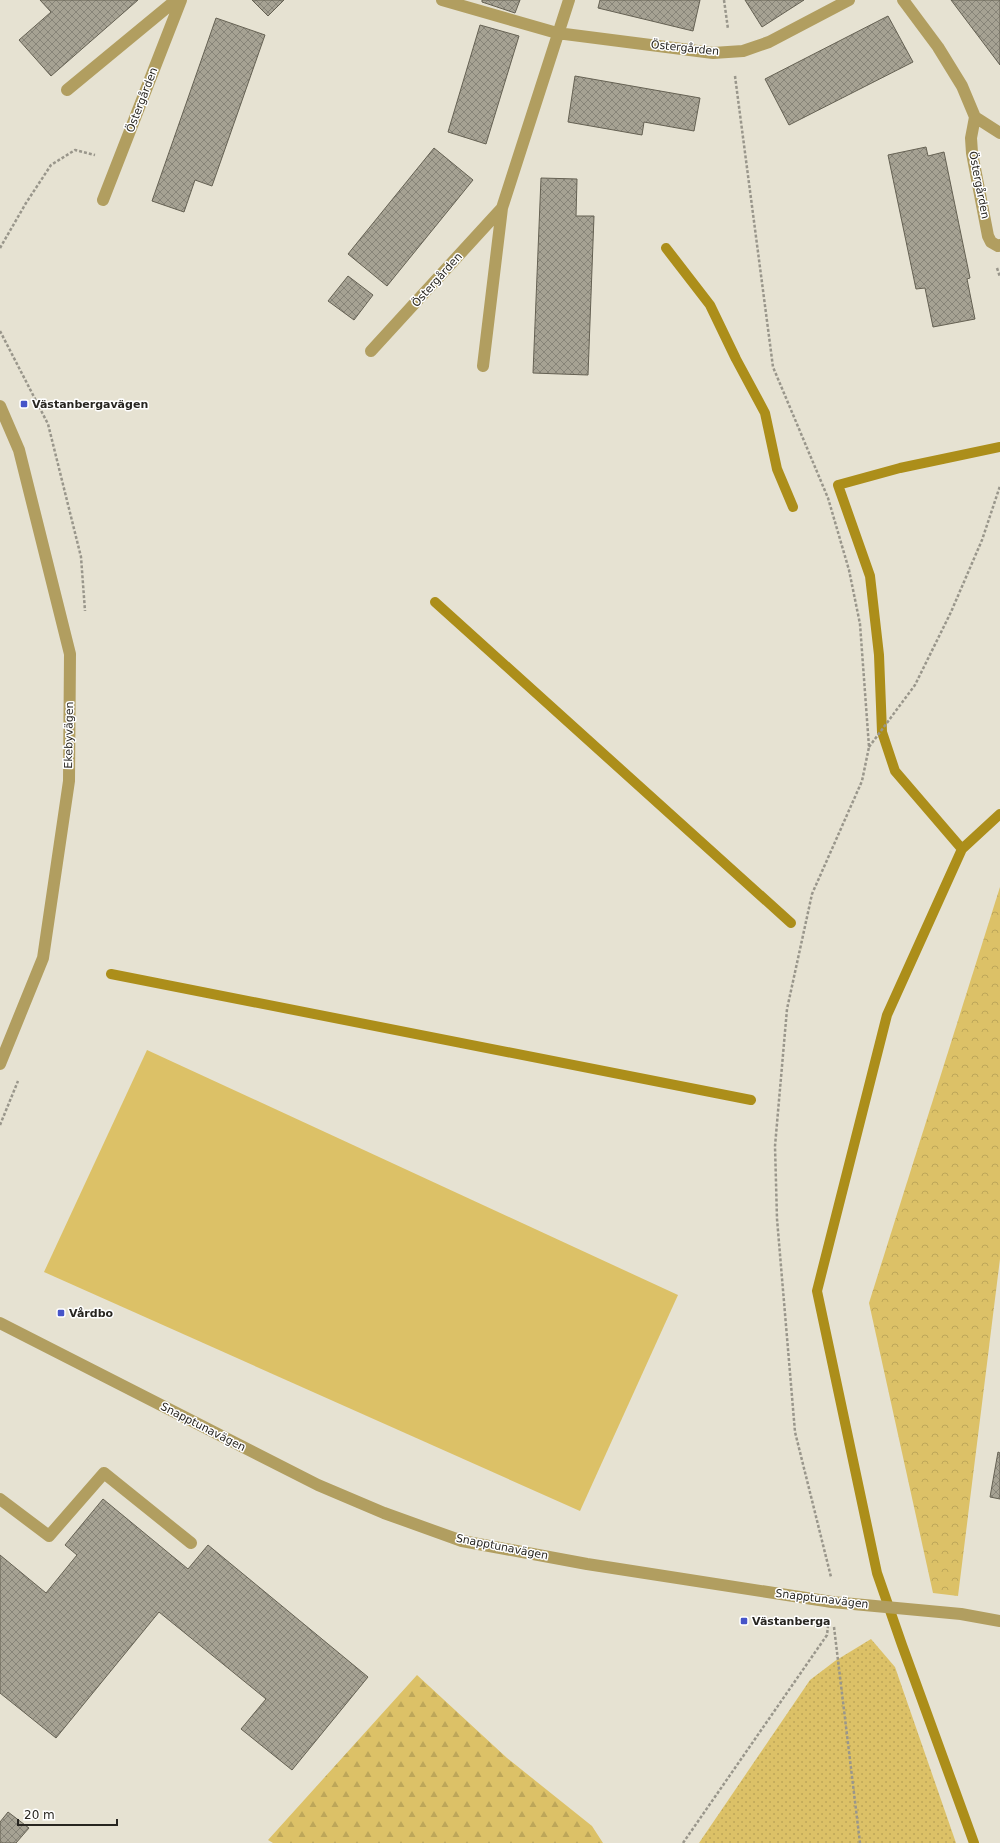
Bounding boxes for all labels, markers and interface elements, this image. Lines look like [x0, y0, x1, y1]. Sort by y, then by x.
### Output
street label: Östergården [650, 38, 720, 58]
street label: Östergården [124, 66, 160, 134]
street label: Östergården [966, 150, 992, 220]
street label: Östergården [409, 250, 465, 310]
place label: Västanbergavägen [32, 398, 148, 411]
marker: Västanbergavägen [19, 399, 29, 409]
street label: Ekebyvägen [62, 701, 76, 769]
place label: Vårdbo [69, 1307, 114, 1320]
marker: Vårdbo [56, 1308, 66, 1318]
street label: Snapptunavägen [158, 1400, 248, 1454]
street label: Snapptunavägen [455, 1532, 549, 1562]
street label: Snapptunavägen [775, 1587, 869, 1611]
place label: Västanberga [752, 1615, 830, 1628]
marker: Västanberga [739, 1616, 749, 1626]
scale bar [18, 1801, 117, 1827]
text: 20 m [24, 1808, 55, 1822]

